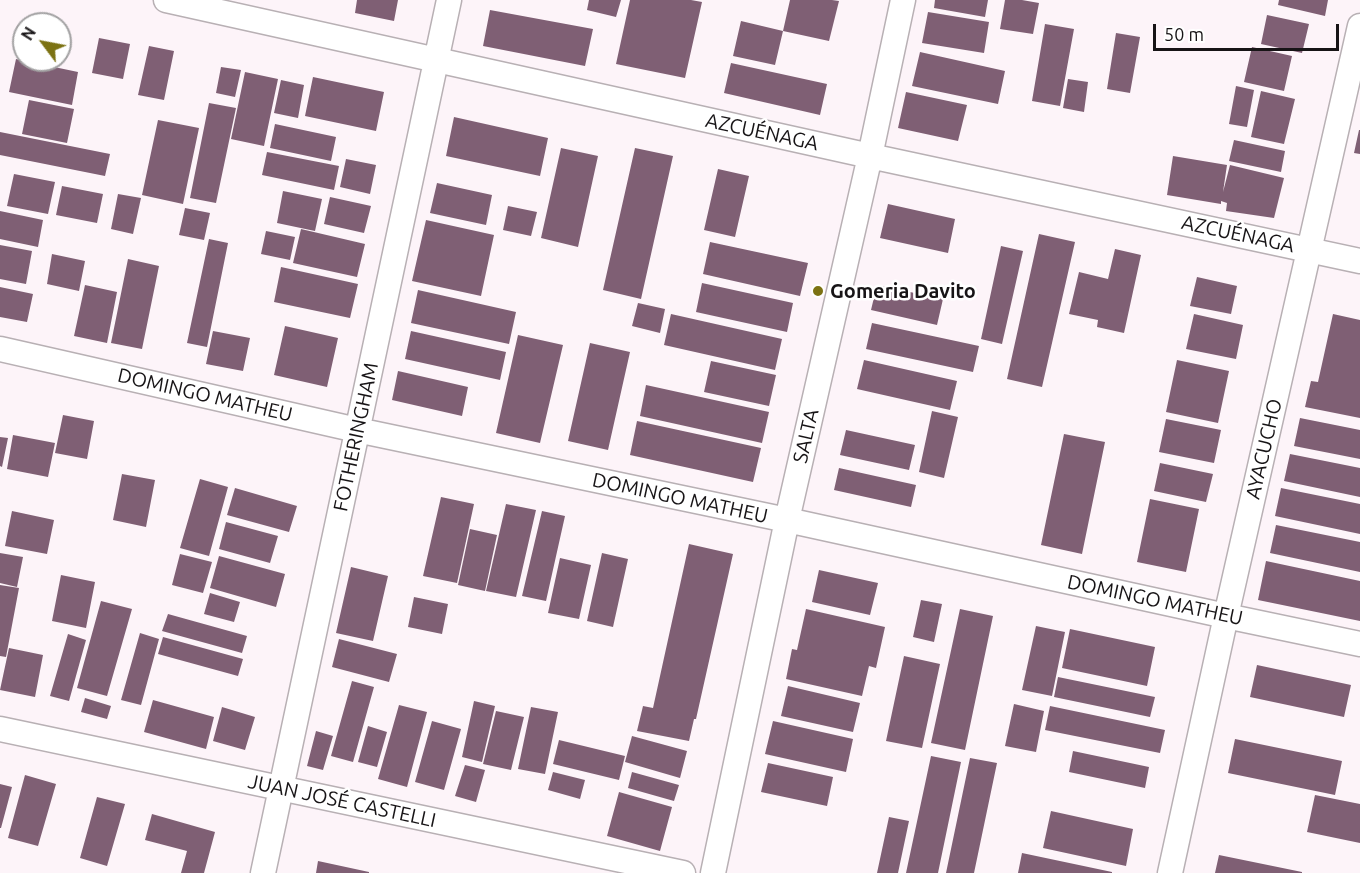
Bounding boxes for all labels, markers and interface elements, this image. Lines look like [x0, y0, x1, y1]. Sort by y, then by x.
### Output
north arrow [12, 12, 72, 72]
scale bar [1156, 12, 1342, 50]
text: N [18, 24, 39, 43]
text: 50 m [1164, 24, 1204, 44]
street label: AZCUÉNAGA [703, 108, 821, 156]
street label: AZCUÉNAGA [1179, 210, 1297, 258]
place label: Gomeria Davito [830, 279, 976, 303]
marker: Gomeria Davito [811, 284, 825, 298]
street label: FOTHERINGHAM [329, 360, 383, 514]
street label: DOMINGO MATHEU [115, 363, 295, 427]
street label: AYACUCHO [1241, 397, 1287, 501]
street label: SALTA [788, 407, 824, 465]
street label: DOMINGO MATHEU [590, 468, 770, 528]
street label: DOMINGO MATHEU [1065, 570, 1245, 630]
street label: JUAN JOSÉ CASTELLI [246, 769, 438, 833]

